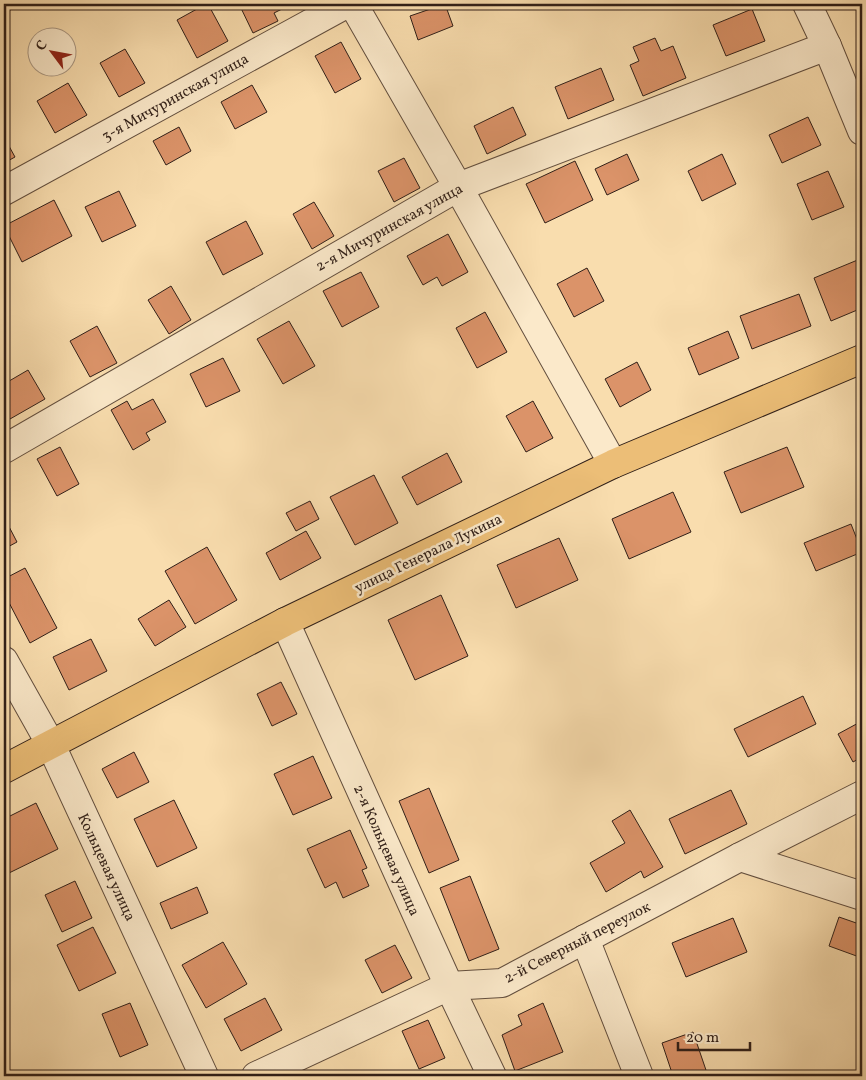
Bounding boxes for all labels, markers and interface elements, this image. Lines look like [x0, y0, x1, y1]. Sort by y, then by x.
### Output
north arrow [28, 28, 78, 78]
text: С [32, 37, 53, 55]
street label: 3-я Мичуринская улица [98, 49, 253, 148]
street label: 2-я Мичуринская улица [312, 179, 467, 278]
street label: улица Генерала Лукина [351, 509, 506, 599]
street label: 2-я Кольцевая улица [347, 782, 424, 920]
street label: Кольцевая улица [71, 810, 140, 925]
street label: 2-й Северный переулок [501, 897, 655, 989]
scale bar [678, 1020, 751, 1052]
text: 20 m [686, 1028, 719, 1049]

